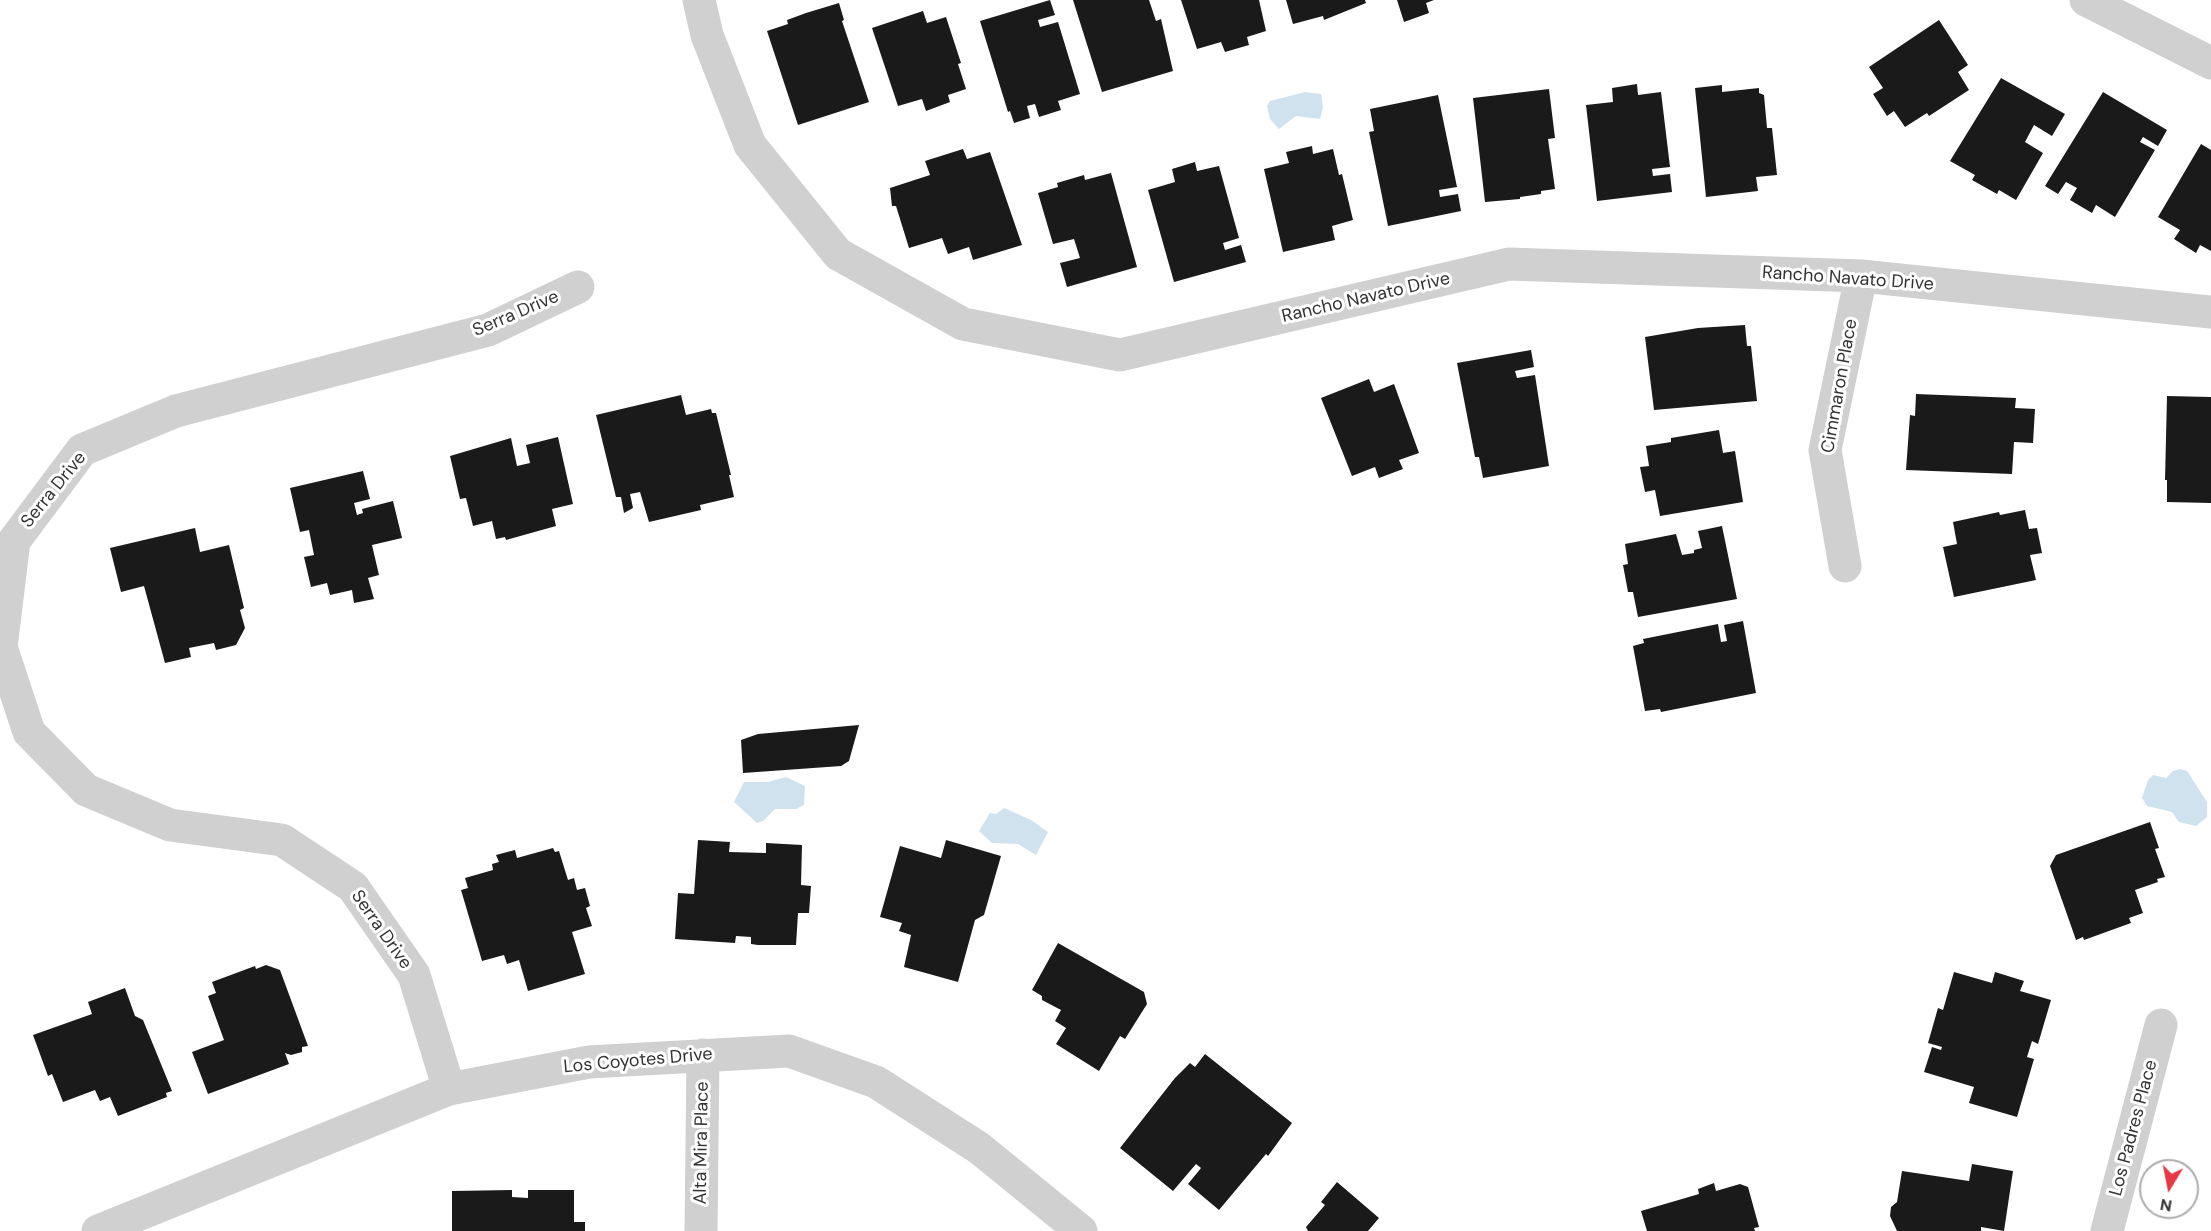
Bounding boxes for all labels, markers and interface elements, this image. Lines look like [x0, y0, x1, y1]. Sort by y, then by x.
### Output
street label: Rancho Navato Drive [1761, 262, 1935, 296]
street label: Rancho Navato Drive [1280, 268, 1452, 328]
street label: Serra Drive [470, 286, 562, 342]
street label: Cimmaron Place [1818, 317, 1862, 455]
street label: Serra Drive [17, 448, 91, 532]
street label: Serra Drive [346, 886, 416, 974]
street label: Los Coyotes Drive [563, 1044, 713, 1078]
street label: Los Padres Place [2105, 1058, 2163, 1198]
street label: Alta Mira Place [690, 1081, 714, 1205]
north arrow [2139, 1159, 2199, 1219]
text: N [2159, 1194, 2174, 1217]

